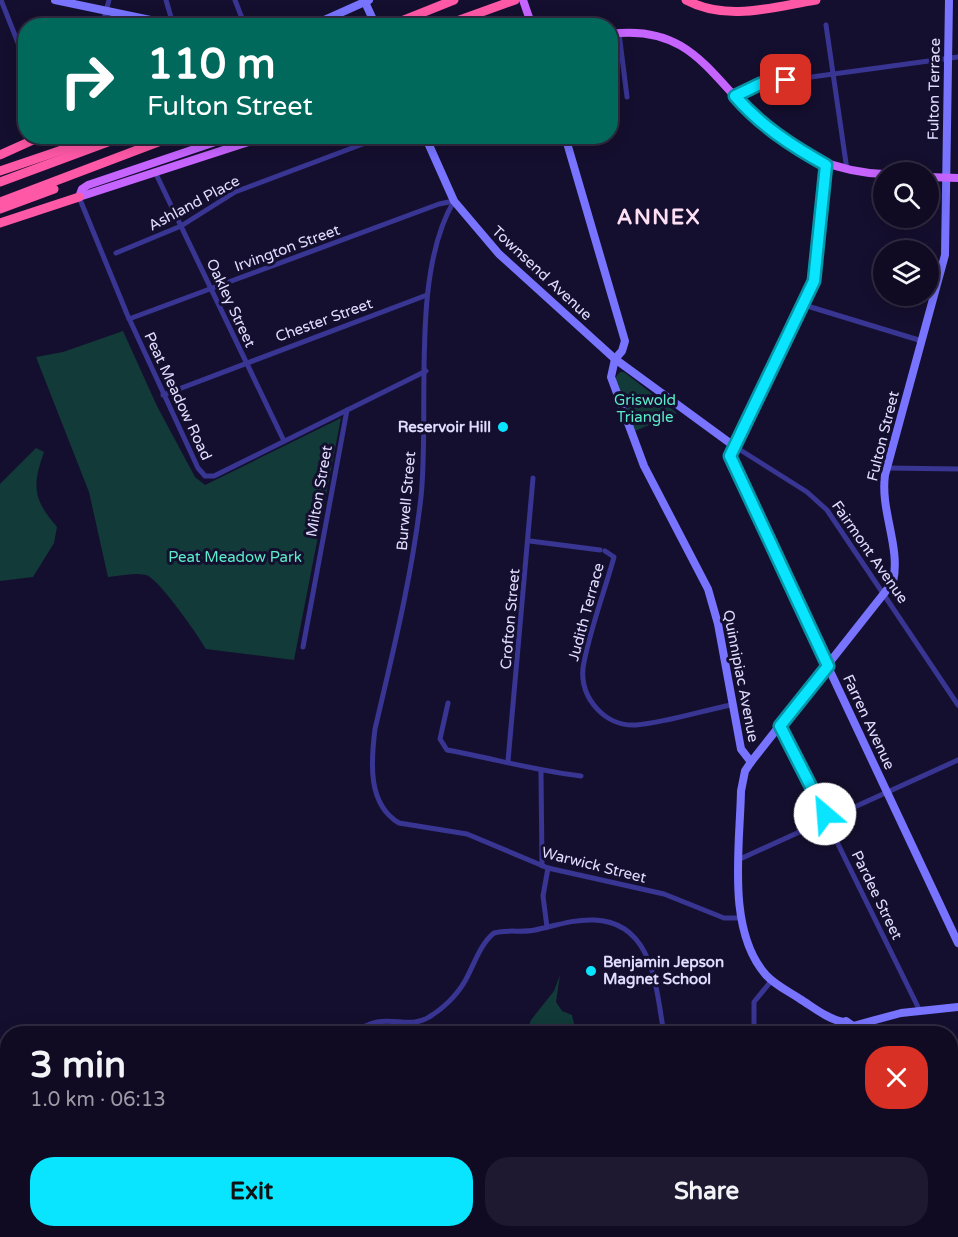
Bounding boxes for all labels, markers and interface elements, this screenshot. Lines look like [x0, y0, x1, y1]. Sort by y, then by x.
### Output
street label: Fulton Terrace [924, 38, 944, 140]
text: 110 m [147, 39, 276, 90]
icon: right [48, 42, 126, 120]
pin [760, 54, 811, 105]
icon: arrive [769, 63, 802, 96]
text: Fulton Street [147, 90, 313, 123]
map controls [873, 162, 939, 306]
button: search [873, 162, 939, 228]
street label: Ashland Place [145, 171, 243, 235]
district label: ANNEX [617, 205, 701, 230]
street label: Irvington Street [232, 221, 342, 275]
street label: Townsend Avenue [488, 222, 596, 324]
button: layers [873, 240, 939, 306]
street label: Oakley Street [203, 256, 259, 350]
street label: Chester Street [273, 294, 375, 346]
street label: Peat Meadow Road [140, 329, 216, 463]
street label: Fulton Street [863, 389, 903, 483]
park label: Griswold Triangle [614, 391, 676, 426]
place label: Reservoir Hill [398, 418, 491, 436]
marker: Reservoir Hill [496, 420, 510, 434]
street label: Milton Street [302, 444, 336, 538]
street label: Burwell Street [393, 450, 419, 551]
street label: Fairmont Avenue [828, 497, 912, 607]
park label: Peat Meadow Park [168, 548, 302, 566]
street label: Judith Terrace [564, 561, 608, 663]
street label: Crofton Street [497, 568, 523, 670]
street label: Quinnipiac Avenue [719, 608, 763, 744]
street label: Farren Avenue [839, 672, 899, 772]
position arrow [793, 782, 857, 846]
street label: Warwick Street [540, 843, 648, 887]
street label: Pardee Street [848, 848, 906, 943]
place label: Benjamin Jepson Magnet School [603, 953, 724, 989]
marker: Benjamin Jepson Magnet School [584, 964, 598, 978]
text: 3 min [30, 1044, 126, 1087]
button: close [865, 1046, 928, 1109]
text: 1.0 km · 06:13 [30, 1088, 166, 1112]
button: Exit [30, 1157, 473, 1226]
button: Share [485, 1157, 928, 1226]

